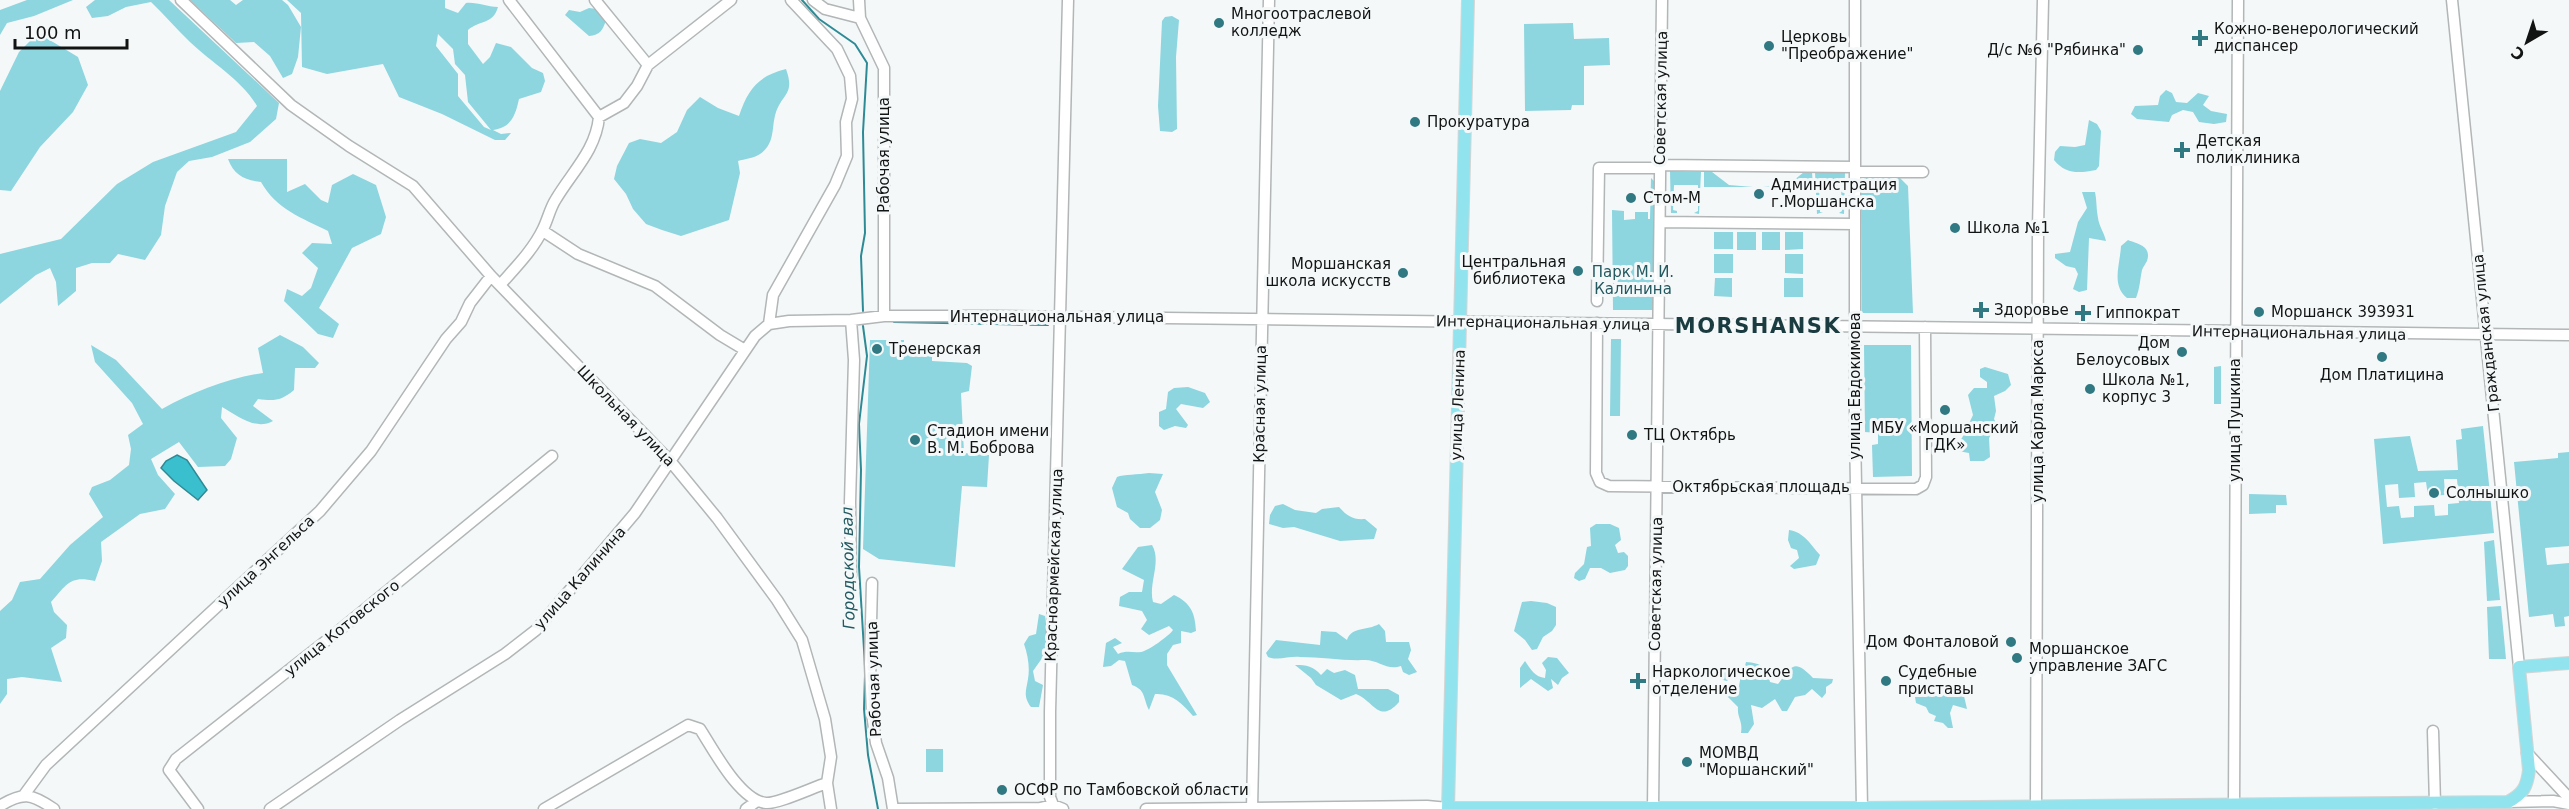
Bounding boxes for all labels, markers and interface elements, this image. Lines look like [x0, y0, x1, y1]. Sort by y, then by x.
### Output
place label: Многоотраслевой колледж [1231, 5, 1371, 40]
scale bar [15, 12, 128, 50]
north arrow [2497, 12, 2557, 72]
marker: Многоотраслевой колледж [1212, 16, 1226, 30]
place label: Кожно-венерологический диспансер [2214, 20, 2419, 55]
text: 100 m [24, 22, 82, 43]
place label: Церковь "Преображение" [1781, 28, 1914, 63]
marker: Кожно-венерологический диспансер [2191, 29, 2209, 47]
street label: Советская улица [1651, 31, 1671, 165]
marker: Церковь "Преображение" [1762, 39, 1776, 53]
place label: Д/с №6 "Рябинка" [1987, 41, 2126, 59]
text: С [2507, 42, 2528, 64]
marker: Д/с №6 "Рябинка" [2131, 43, 2145, 57]
street label: Рабочая улица [875, 97, 893, 213]
place label: Прокуратура [1427, 113, 1530, 131]
marker: Прокуратура [1408, 115, 1422, 129]
place label: Детская поликлиника [2196, 132, 2301, 167]
marker: Детская поликлиника [2173, 141, 2191, 159]
place label: Администрация г.Моршанска [1771, 176, 1897, 211]
marker: Администрация г.Моршанска [1752, 187, 1766, 201]
place label: Стом-М [1643, 189, 1701, 207]
marker: Стом-М [1624, 191, 1638, 205]
place label: Школа №1 [1967, 219, 2050, 237]
marker: Школа №1 [1948, 221, 1962, 235]
place label: Центральная библиотека [1461, 253, 1566, 288]
street label: Гражданская улица [2469, 253, 2503, 413]
place label: Моршанская школа искусств [1265, 255, 1391, 290]
park label: Парк М. И. Калинина [1592, 263, 1674, 298]
marker: Центральная библиотека [1571, 264, 1585, 278]
marker: Моршанская школа искусств [1396, 266, 1410, 280]
marker: Здоровье [1972, 301, 1990, 319]
place label: Здоровье [1994, 301, 2069, 319]
place label: Моршанск 393931 [2271, 303, 2415, 321]
marker: Гиппократ [2074, 304, 2092, 322]
place label: Гиппократ [2096, 304, 2180, 322]
marker: Моршанск 393931 [2252, 305, 2266, 319]
street label: Интернациональная улица [950, 308, 1164, 326]
street label: Интернациональная улица [1436, 312, 1650, 334]
street label: улица Евдокимова [1846, 312, 1864, 460]
district label: MORSHANSK [1675, 314, 1841, 338]
street label: Интернациональная улица [2192, 322, 2406, 344]
place label: Дом Белоусовых [2076, 334, 2170, 369]
street label: улица Карла Маркса [2029, 339, 2047, 503]
place label: Тренерская [888, 340, 981, 358]
marker: Тренерская [870, 342, 884, 356]
street label: Красная улица [1250, 345, 1270, 463]
marker: Дом Белоусовых [2175, 345, 2189, 359]
street label: улица Ленина [1447, 349, 1469, 461]
marker: Дом Платицина [2375, 350, 2389, 364]
street label: улица Пушкина [2226, 358, 2244, 482]
street label: Школьная улица [573, 362, 679, 470]
place label: Дом Платицина [2320, 366, 2444, 384]
place label: Школа №1, корпус 3 [2102, 371, 2190, 406]
marker: Школа №1, корпус 3 [2083, 382, 2097, 396]
marker: МБУ «Моршанский ГДК» [1938, 403, 1952, 417]
place label: МБУ «Моршанский ГДК» [1871, 419, 2019, 454]
place label: Стадион имени В. М. Боброва [927, 422, 1049, 457]
place label: ТЦ Октябрь [1643, 426, 1736, 444]
marker: ТЦ Октябрь [1625, 428, 1639, 442]
marker: Стадион имени В. М. Боброва [908, 433, 922, 447]
street label: Красноармейская улица [1042, 468, 1066, 662]
street label: Октябрьская площадь [1672, 478, 1850, 496]
place label: Солнышко [2446, 484, 2529, 502]
marker: Солнышко [2427, 486, 2441, 500]
water label: Городской вал [837, 506, 859, 630]
street label: улица Энгельса [214, 512, 318, 610]
street label: Советская улица [1646, 517, 1666, 651]
street label: улица Калинина [531, 523, 629, 633]
street label: улица Котовского [281, 576, 403, 680]
street label: Рабочая улица [863, 621, 885, 737]
place label: Дом Фонталовой [1866, 633, 1999, 651]
marker: Дом Фонталовой [2004, 635, 2018, 649]
place label: Моршанское управление ЗАГС [2029, 640, 2167, 675]
marker: Моршанское управление ЗАГС [2010, 651, 2024, 665]
place label: Наркологическое отделение [1652, 663, 1790, 698]
place label: Судебные приставы [1898, 663, 1977, 698]
marker: Наркологическое отделение [1629, 672, 1647, 690]
marker: Судебные приставы [1879, 674, 1893, 688]
place label: МОМВД "Моршанский" [1699, 744, 1814, 779]
marker: МОМВД "Моршанский" [1680, 755, 1694, 769]
place label: ОСФР по Тамбовской области [1014, 781, 1249, 799]
marker: ОСФР по Тамбовской области [995, 783, 1009, 797]

